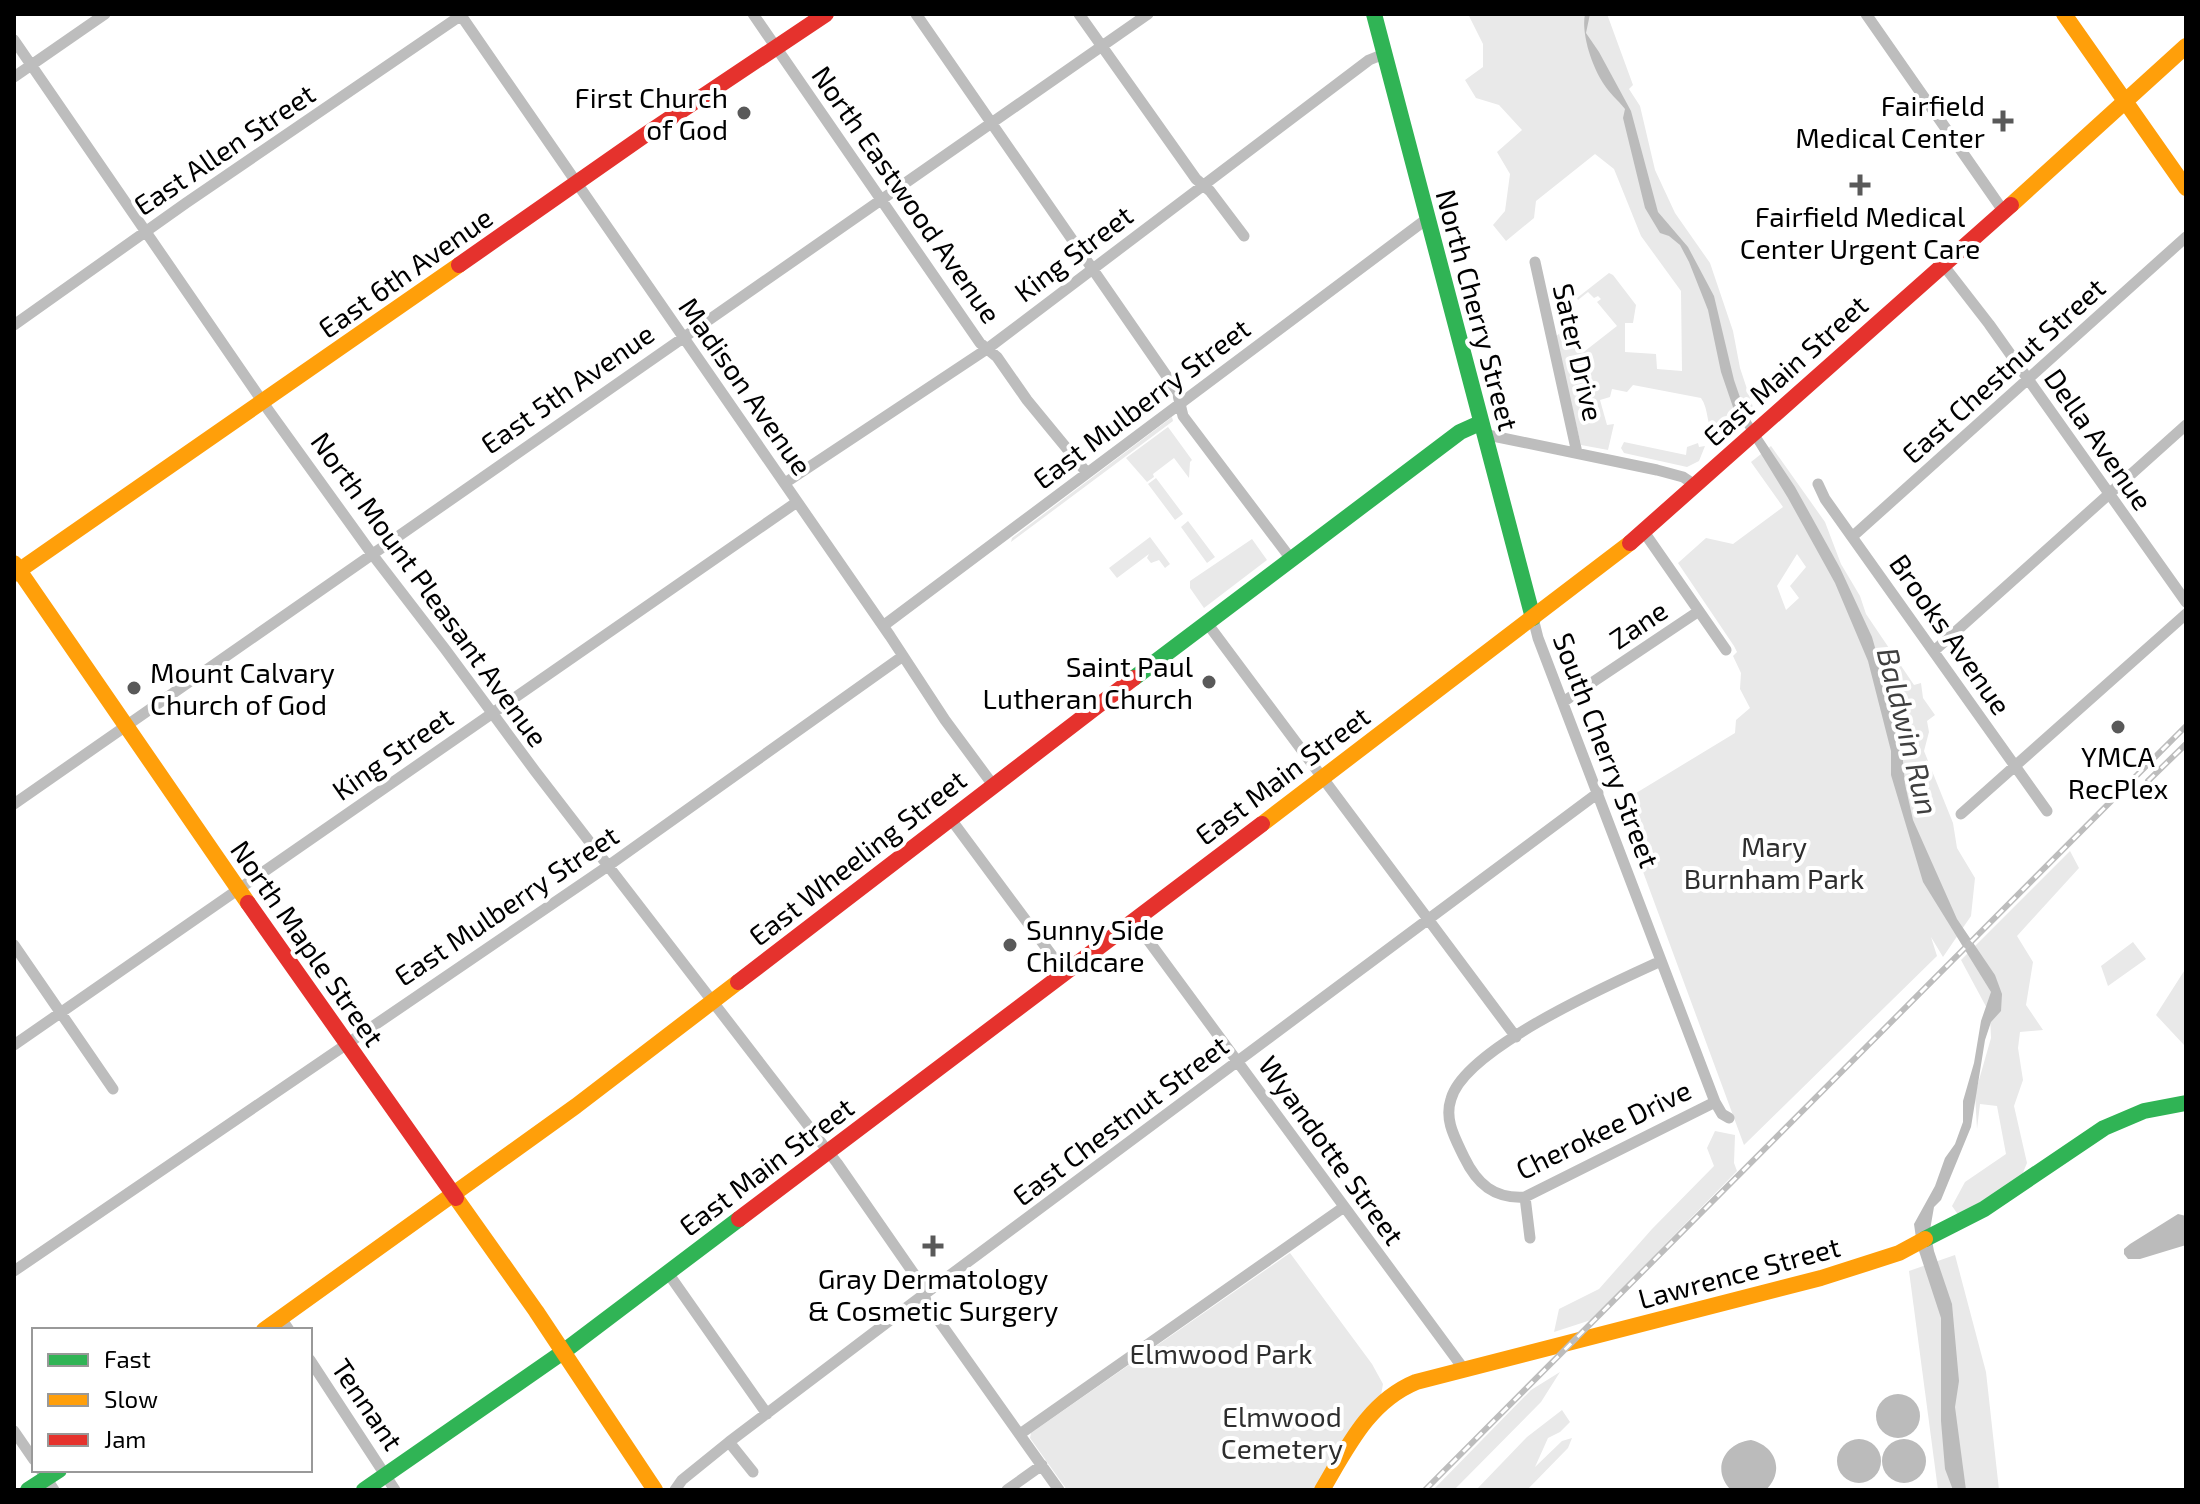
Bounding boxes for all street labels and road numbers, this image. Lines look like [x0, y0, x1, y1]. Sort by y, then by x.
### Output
street label: North Eastwood Avenue [805, 59, 1009, 329]
street label: East Allen Street [127, 76, 321, 222]
street label: North Cherry Street [1429, 186, 1527, 434]
street label: King Street [1007, 197, 1139, 309]
street label: East 6th Avenue [311, 199, 499, 345]
street label: East Chestnut Street [1895, 270, 2111, 470]
street label: Sater Drive [1547, 280, 1611, 424]
street label: East Main Street [1696, 287, 1874, 453]
street label: Madison Avenue [672, 291, 820, 481]
street label: East Mulberry Street [1026, 310, 1256, 496]
street label: East 5th Avenue [474, 316, 660, 460]
street label: Della Avenue [2038, 362, 2160, 516]
street label: North Mount Pleasant Avenue [304, 425, 556, 753]
street label: Brooks Avenue [1883, 547, 2019, 721]
street label: Zane [1603, 592, 1673, 656]
street label: South Cherry Street [1547, 628, 1667, 872]
street label: East Main Street [1188, 698, 1376, 852]
street label: King Street [325, 699, 459, 807]
street label: East Wheeling Street [742, 762, 972, 952]
street label: East Mulberry Street [388, 817, 624, 993]
street label: North Maple Street [224, 833, 392, 1053]
street label: East Chestnut Street [1005, 1028, 1235, 1212]
street label: Wyandotte Street [1252, 1049, 1412, 1251]
street label: Cherokee Drive [1510, 1072, 1696, 1186]
street label: East Main Street [672, 1089, 860, 1243]
street label: Lawrence Street [1634, 1229, 1844, 1315]
street label: Tennant [325, 1352, 411, 1456]

